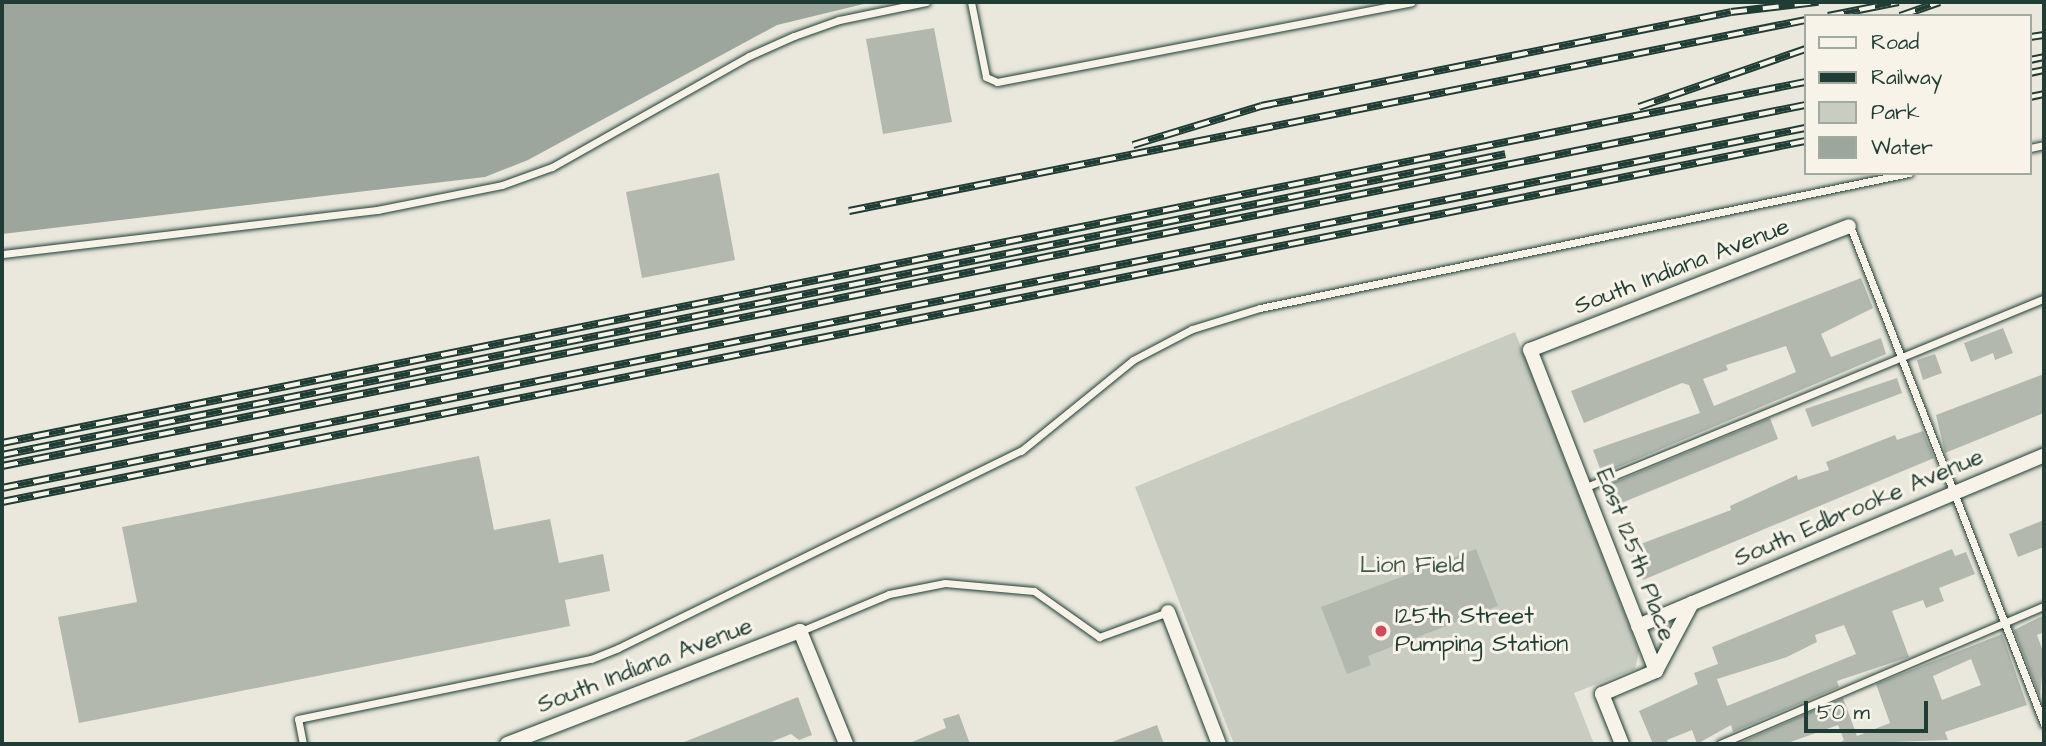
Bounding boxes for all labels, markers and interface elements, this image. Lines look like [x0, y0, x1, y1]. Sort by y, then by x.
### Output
legend [1804, 14, 2032, 175]
text: Road [1871, 28, 1919, 57]
text: Railway [1871, 63, 1942, 92]
text: Park [1871, 98, 1920, 127]
text: Water [1871, 133, 1933, 162]
street label: South Indiana Avenue [1570, 213, 1794, 321]
street label: South Edbrooke Avenue [1730, 442, 1988, 574]
street label: East 125th Place [1589, 465, 1681, 645]
park label: Lion Field [1360, 552, 1464, 580]
place label: 125th Street Pumping Station [1395, 603, 1568, 659]
street label: South Indiana Avenue [533, 612, 757, 720]
marker: 125th Street Pumping Station [1373, 623, 1389, 639]
scale bar [1808, 686, 1932, 730]
text: 50 m [1817, 698, 1870, 727]

